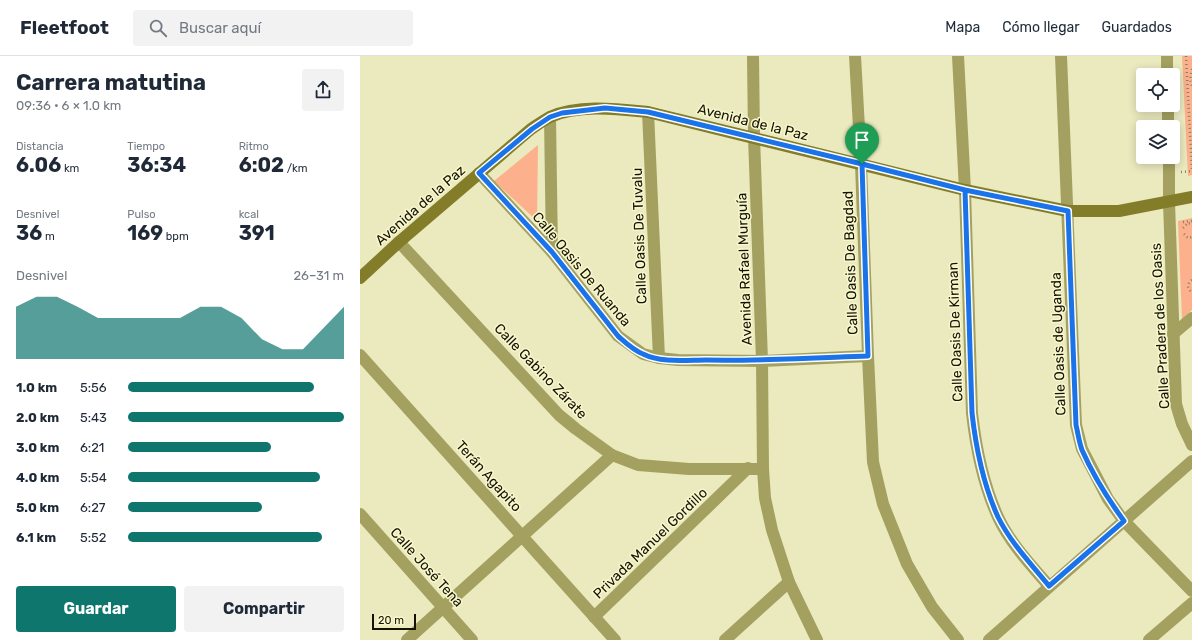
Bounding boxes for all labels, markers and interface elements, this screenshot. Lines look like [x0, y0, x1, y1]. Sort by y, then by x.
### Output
search box [133, 10, 413, 46]
text: Fleetfoot [20, 16, 109, 39]
icon: search [147, 17, 169, 39]
text: Buscar aquí [179, 19, 261, 37]
text: Mapa [945, 19, 980, 36]
text: Cómo llegar [1002, 19, 1080, 36]
text: Guardados [1102, 19, 1172, 36]
map controls [1136, 68, 1180, 164]
button: locate [1136, 68, 1180, 112]
text: Carrera matutina [16, 69, 206, 96]
button: share [302, 69, 344, 111]
text: 09:36 · 6 × 1.0 km [16, 98, 121, 113]
street label: Avenida de la Paz [696, 101, 810, 144]
button: layers [1136, 120, 1180, 164]
pin [845, 123, 879, 164]
icon: arrive [851, 129, 873, 151]
text: Distancia [16, 140, 64, 153]
text: Tiempo [127, 140, 165, 153]
text: Ritmo [239, 140, 269, 153]
text: 6.06 [16, 153, 61, 177]
text: 36:34 [127, 153, 186, 177]
text: 6:02 [239, 153, 284, 177]
text: km [61, 162, 79, 175]
text: /km [284, 162, 308, 175]
street label: Avenida de la Paz [372, 162, 469, 249]
street label: Calle Oasis De Tuvalu [629, 168, 650, 304]
street label: Calle Oasis De Bagdad [839, 191, 862, 335]
street label: Avenida Rafael Murguía [733, 192, 756, 346]
text: Desnivel [16, 208, 59, 221]
text: Pulso [127, 208, 156, 221]
text: kcal [239, 208, 259, 221]
street label: Calle Oasis De Ruanda [529, 209, 634, 330]
text: 36 [16, 221, 42, 245]
text: 169 [127, 221, 163, 245]
text: 391 [239, 221, 275, 245]
text: m [42, 230, 55, 243]
text: bpm [163, 230, 189, 243]
street label: Calle Pradera de los Oasis [1148, 243, 1173, 409]
street label: Calle Oasis De Kirman [945, 262, 966, 402]
text: Desnivel [16, 268, 67, 283]
text: 26–31 m [293, 268, 344, 283]
street label: Calle Oasis de Uganda [1048, 272, 1069, 416]
street label: Calle Gabino Zárate [491, 320, 591, 423]
text: 1.0 km [16, 380, 57, 395]
text: 5:56 [80, 380, 107, 395]
text: 2.0 km [16, 410, 59, 425]
text: 5:43 [80, 410, 107, 425]
street label: Terán Agapito [452, 437, 525, 515]
text: 3.0 km [16, 440, 59, 455]
text: 6:21 [80, 440, 104, 455]
text: 4.0 km [16, 470, 60, 485]
text: 5:54 [80, 470, 107, 485]
street label: Privada Manuel Gordillo [590, 484, 711, 602]
text: 5.0 km [16, 500, 59, 515]
text: 6:27 [80, 500, 105, 515]
street label: Calle José Tena [387, 524, 467, 611]
text: 6.1 km [16, 530, 56, 545]
text: 5:52 [80, 530, 106, 545]
button: Guardar [16, 586, 176, 632]
button: Compartir [184, 586, 344, 632]
scale bar [372, 612, 416, 631]
text: 20 m [378, 614, 404, 627]

